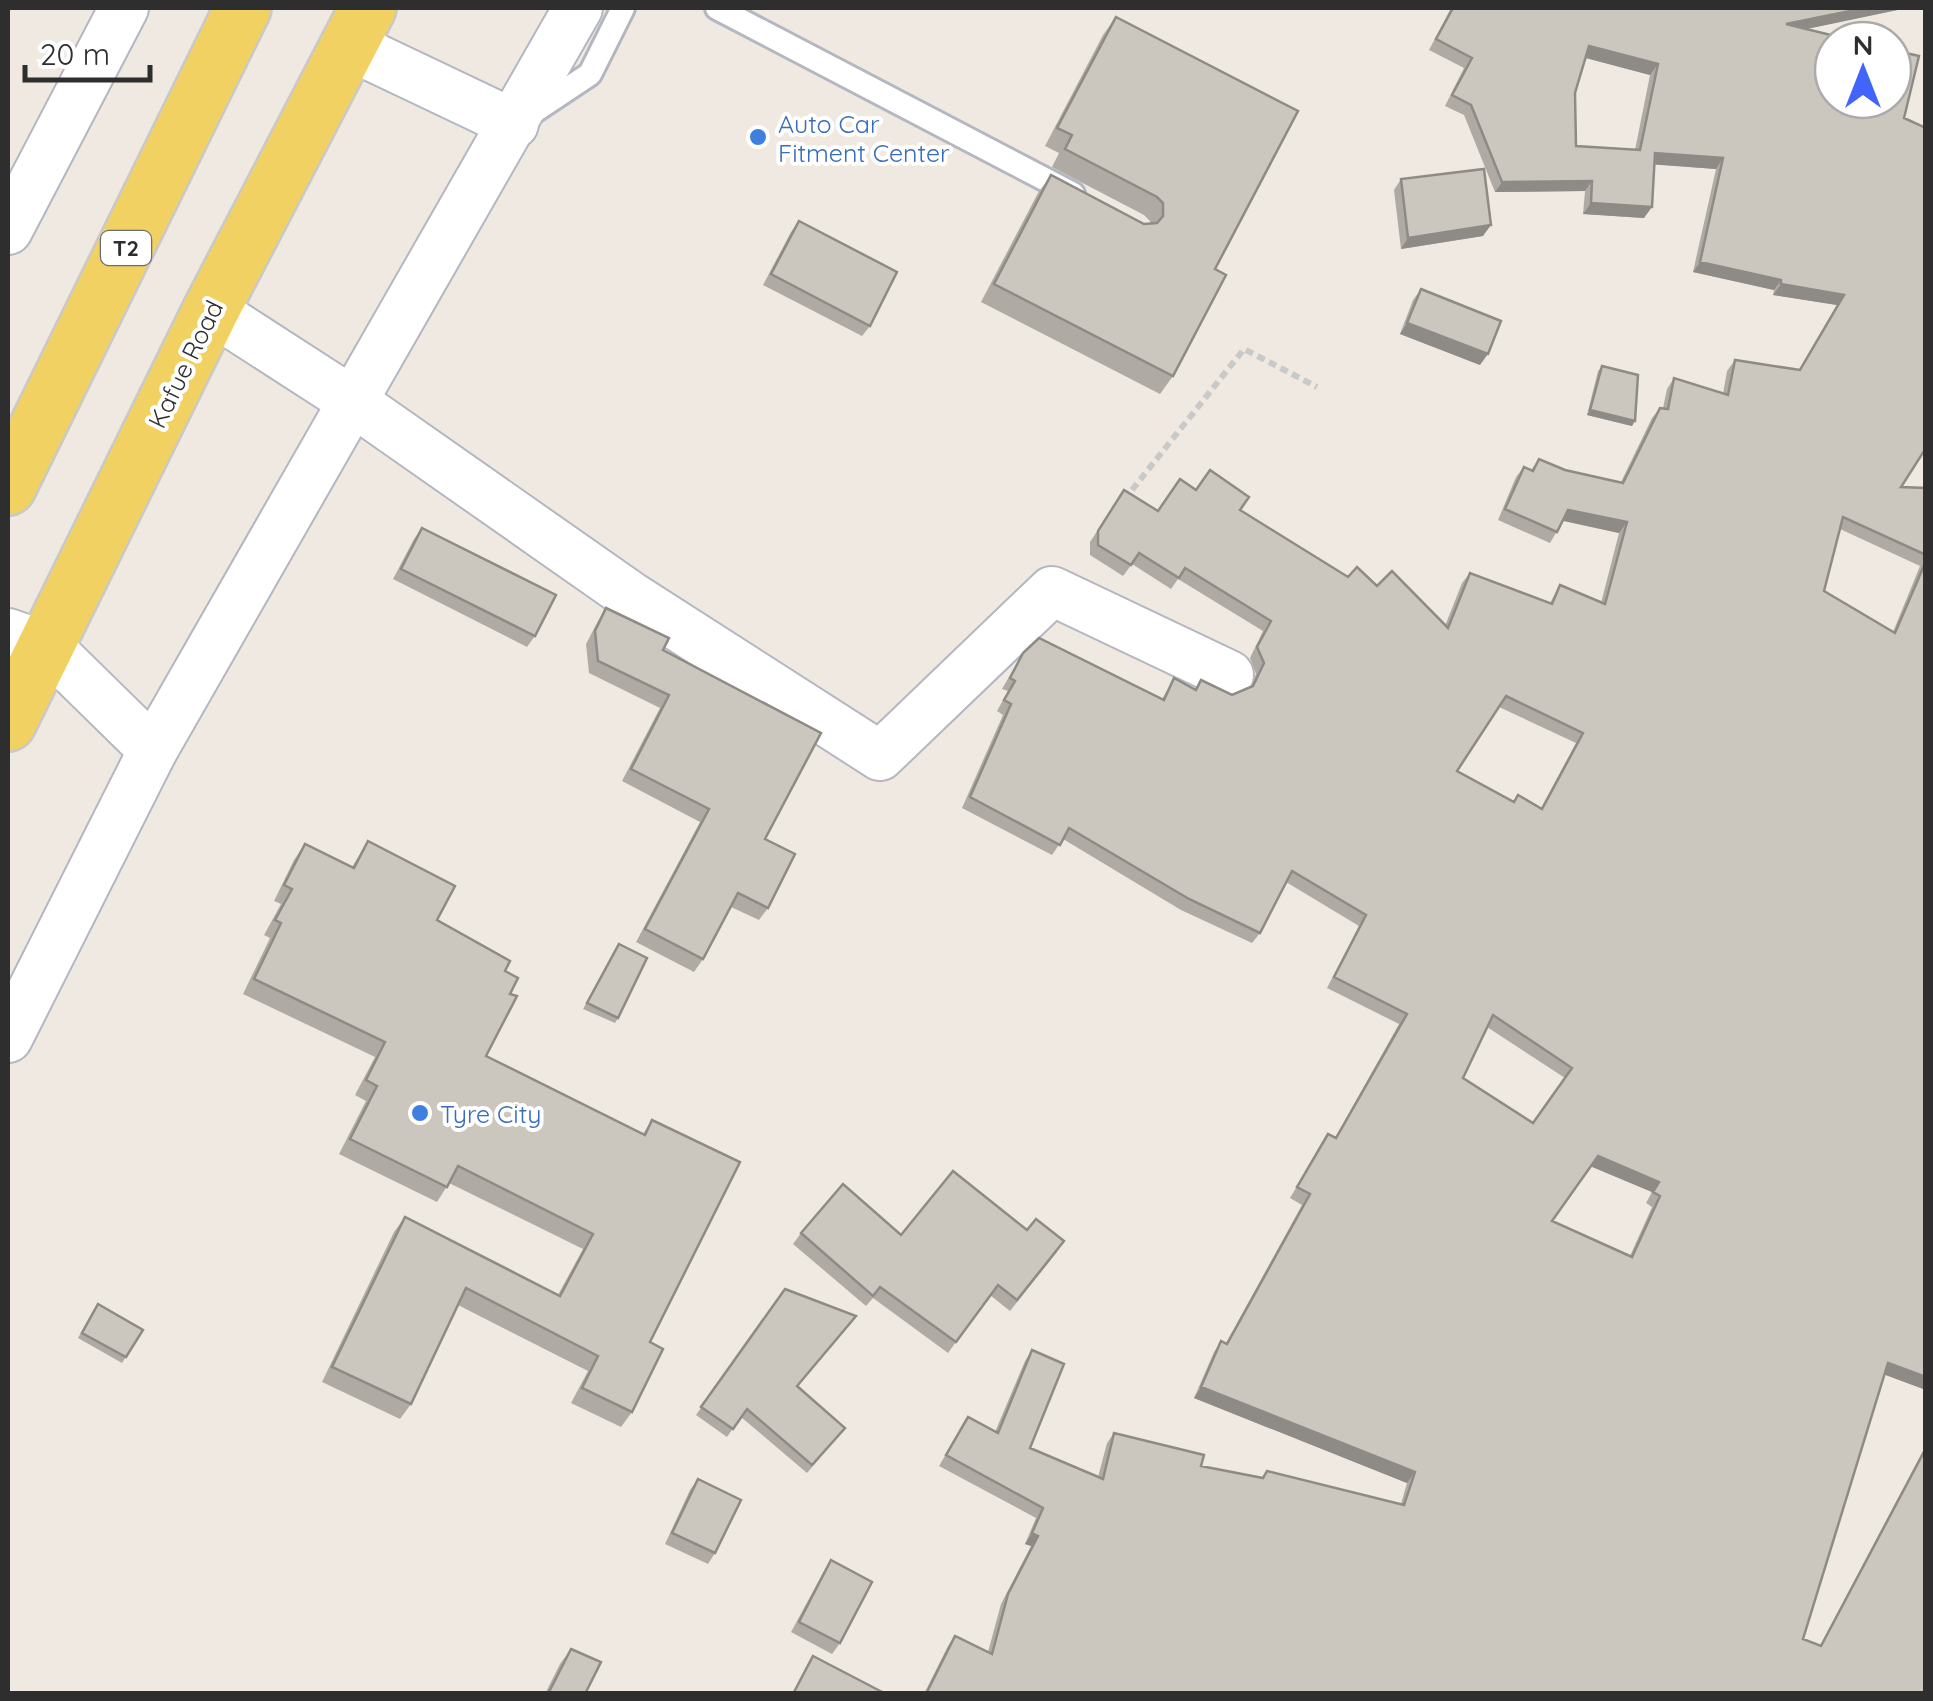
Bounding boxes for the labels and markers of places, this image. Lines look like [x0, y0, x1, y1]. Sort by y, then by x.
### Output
place label: Auto Car Fitment Center [778, 108, 950, 168]
marker: Auto Car Fitment Center [747, 126, 769, 148]
place label: Tyre City [440, 1098, 541, 1129]
marker: Tyre City [409, 1102, 431, 1124]

